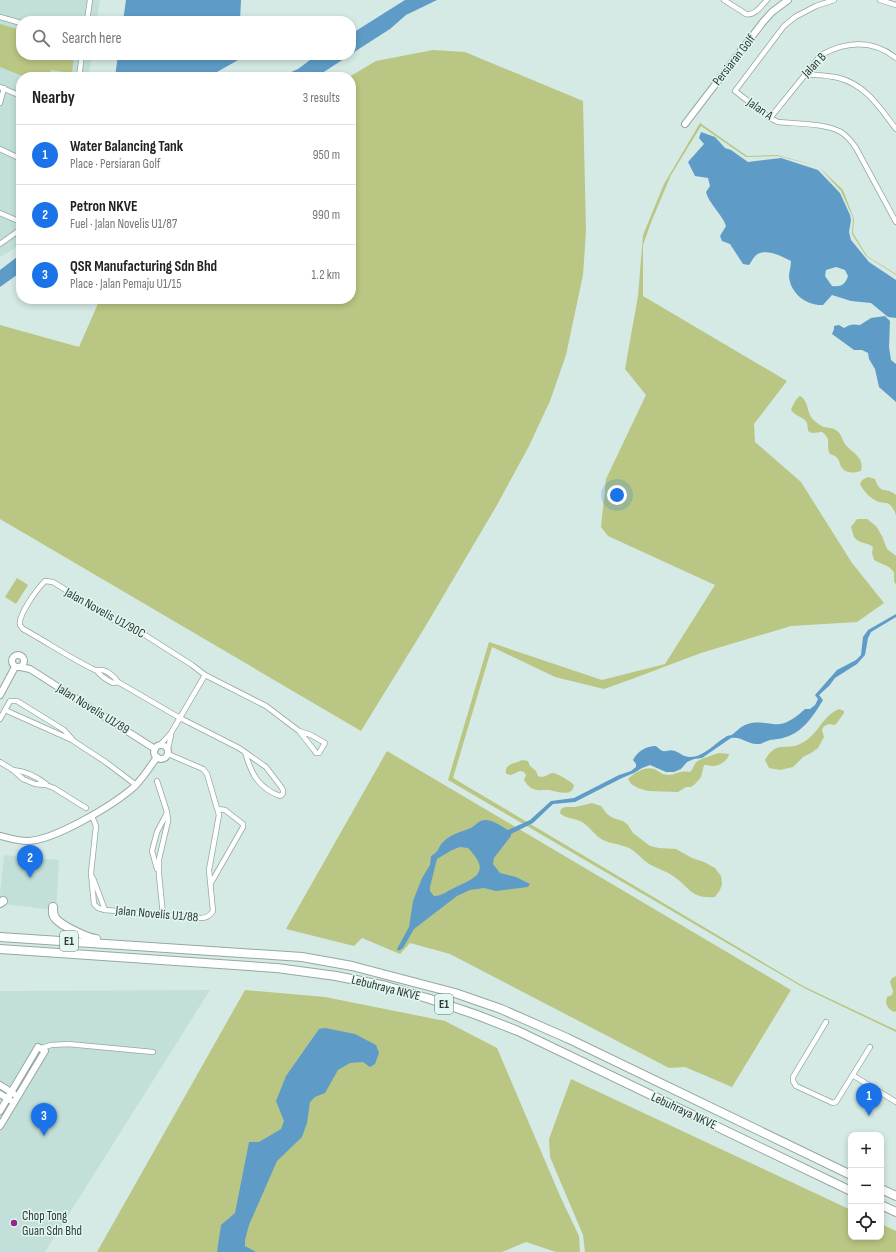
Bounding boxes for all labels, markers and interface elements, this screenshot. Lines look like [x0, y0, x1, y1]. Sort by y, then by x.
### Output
search box [16, 16, 356, 60]
icon: search [30, 27, 52, 49]
text: Search here [62, 29, 122, 48]
street label: Persiaran Golf [709, 31, 759, 89]
street label: Jalan B [798, 49, 830, 82]
text: Nearby [32, 88, 75, 108]
text: 3 results [303, 90, 340, 106]
street label: Jalan A [743, 94, 777, 124]
text: Water Balancing Tank [70, 137, 183, 156]
text: 1 [42, 147, 48, 163]
text: 950 m [313, 147, 340, 163]
text: Place · Persiaran Golf [70, 156, 161, 172]
text: Petron NKVE [70, 197, 138, 216]
text: 2 [42, 207, 48, 223]
text: 990 m [312, 207, 340, 223]
text: Fuel · Jalan Novelis U1/87 [70, 216, 177, 232]
text: QSR Manufacturing Sdn Bhd [70, 257, 217, 276]
text: 3 [42, 267, 48, 283]
text: 1.2 km [311, 267, 340, 283]
text: Place · Jalan Pemaju U1/15 [70, 276, 181, 292]
your location [607, 485, 627, 505]
street label: Jalan Novelis U1/90C [61, 584, 148, 642]
street label: Jalan Novelis U1/89 [53, 680, 133, 738]
pin: 2 [17, 845, 43, 878]
street label: Jalan Novelis U1/88 [114, 902, 199, 926]
road number: E1 [60, 931, 78, 951]
street label: Lebuhraya NKVE [350, 972, 422, 1004]
road number: E1 [435, 994, 453, 1014]
pin: 1 [856, 1083, 882, 1116]
street label: Lebuhraya NKVE [649, 1089, 719, 1133]
pin: 3 [31, 1103, 57, 1136]
map controls [848, 1132, 884, 1240]
button: + [848, 1132, 884, 1168]
button: − [848, 1168, 884, 1204]
button: locate [848, 1204, 884, 1240]
place label: Chop Tong Guan Sdn Bhd [22, 1208, 82, 1239]
marker: Chop Tong Guan Sdn Bhd [9, 1218, 19, 1228]

